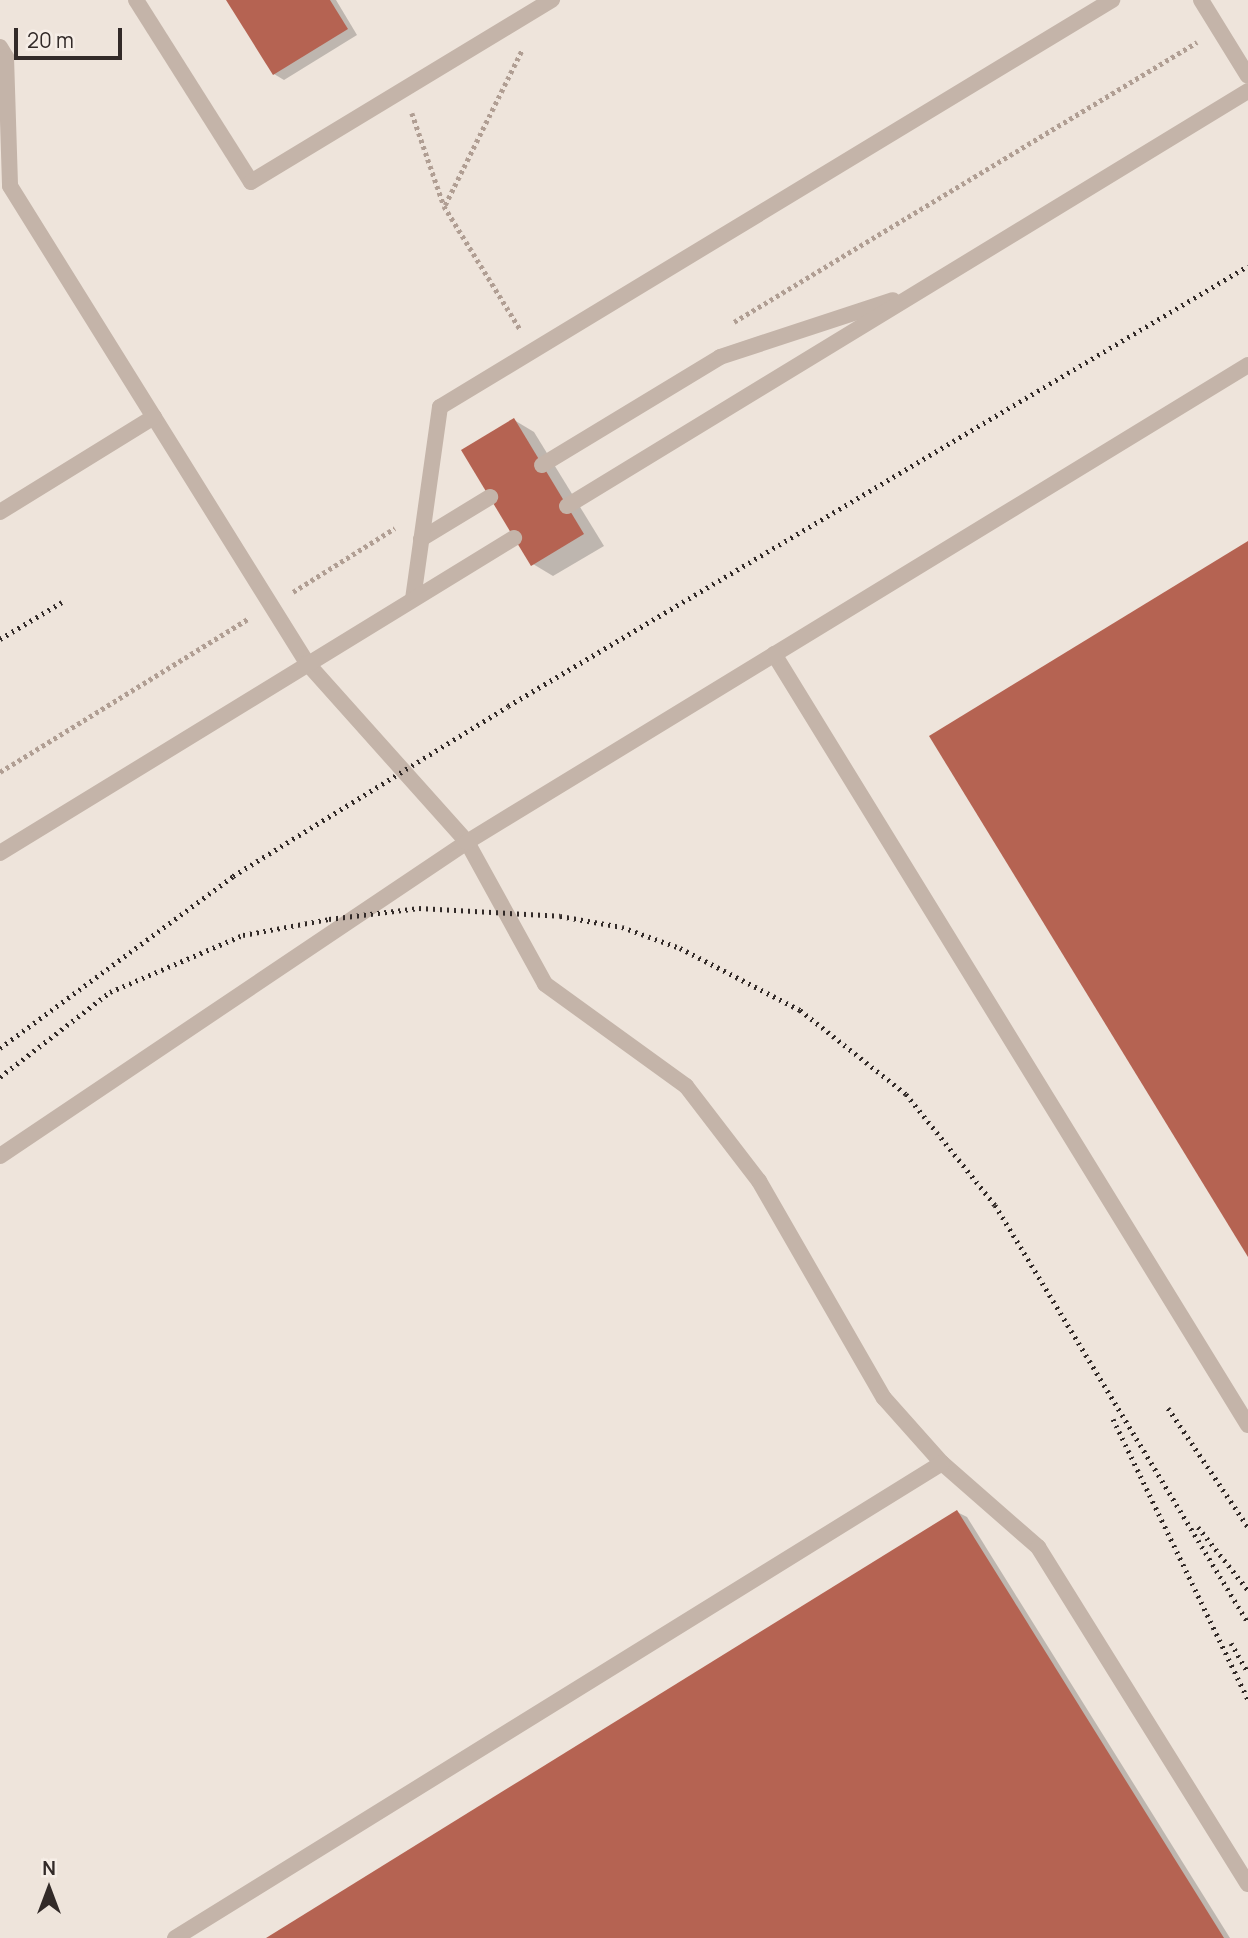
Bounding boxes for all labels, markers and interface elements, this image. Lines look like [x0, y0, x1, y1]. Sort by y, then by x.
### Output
scale bar [18, 14, 126, 58]
text: 20 m [27, 26, 74, 54]
north arrow [14, 1854, 84, 1924]
text: N [42, 1855, 56, 1881]

